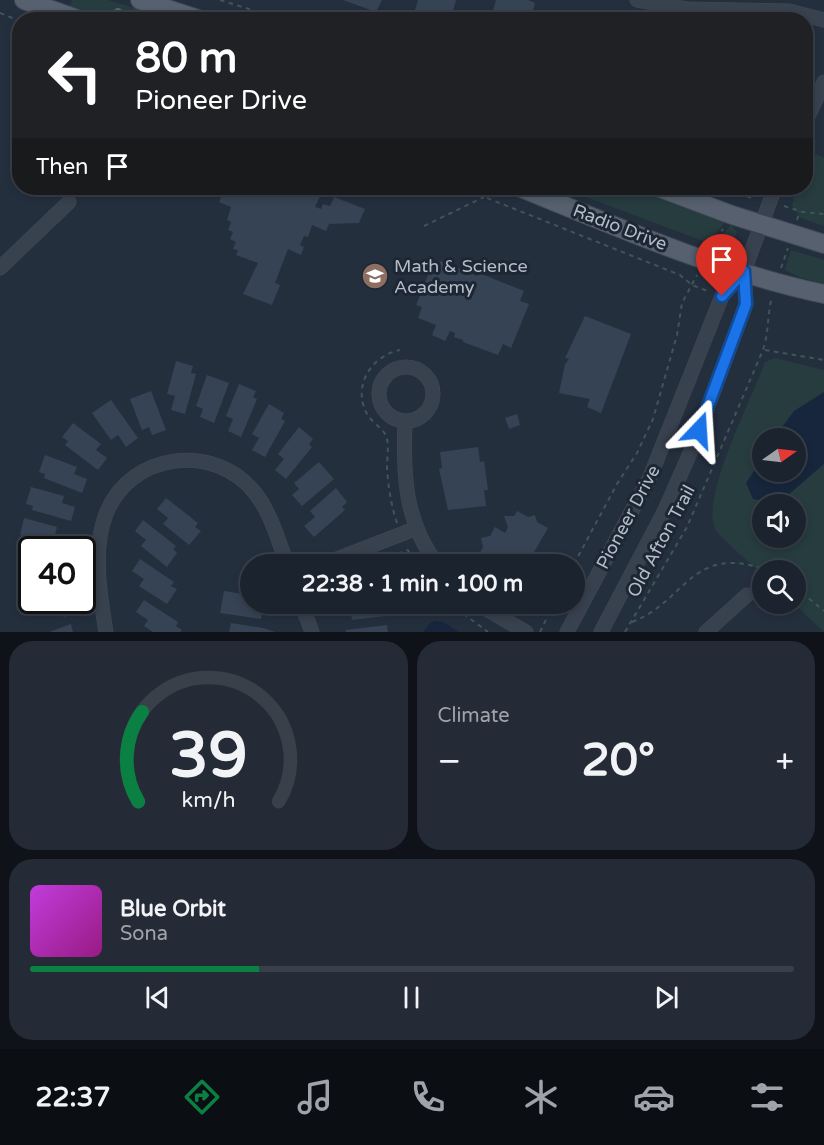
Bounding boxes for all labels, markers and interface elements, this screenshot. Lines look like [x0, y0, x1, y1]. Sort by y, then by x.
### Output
text: 80 m [135, 33, 237, 84]
icon: left [36, 36, 114, 114]
text: Pioneer Drive [135, 84, 307, 117]
icon: arrive [101, 150, 134, 183]
text: Then [36, 154, 89, 180]
street label: Radio Drive [570, 199, 670, 255]
pin [696, 234, 747, 296]
icon: arrive [705, 243, 738, 276]
place label: Math & Science Academy [394, 255, 528, 298]
school or university icon: Math & Science Academy [360, 261, 390, 291]
position arrow [667, 398, 731, 462]
north arrow [752, 428, 806, 482]
map controls [752, 428, 806, 614]
street label: Pioneer Drive [591, 461, 665, 573]
street label: Old Afton Trail [622, 481, 700, 601]
button: sound [752, 494, 806, 548]
speed limit sign: 40 [18, 536, 96, 614]
button: search [752, 560, 806, 614]
text: 22:38 · 1 min · 100 m [302, 571, 523, 597]
text: Climate [438, 704, 510, 728]
text: 39 [169, 719, 247, 794]
text: 20° [581, 734, 655, 788]
text: − [438, 742, 461, 781]
text: + [775, 742, 794, 781]
text: km/h [181, 788, 235, 814]
text: Blue Orbit [120, 896, 226, 922]
text: Sona [120, 922, 168, 946]
icon: previous [141, 981, 174, 1014]
icon: pause [395, 981, 428, 1014]
icon: next [650, 981, 683, 1014]
icon: directions [181, 1076, 223, 1118]
icon: music [294, 1076, 336, 1118]
icon: phone [407, 1076, 449, 1118]
icon: climate [520, 1076, 562, 1118]
icon: car [633, 1076, 675, 1118]
icon: filters [746, 1076, 788, 1118]
text: 22:37 [36, 1081, 110, 1114]

